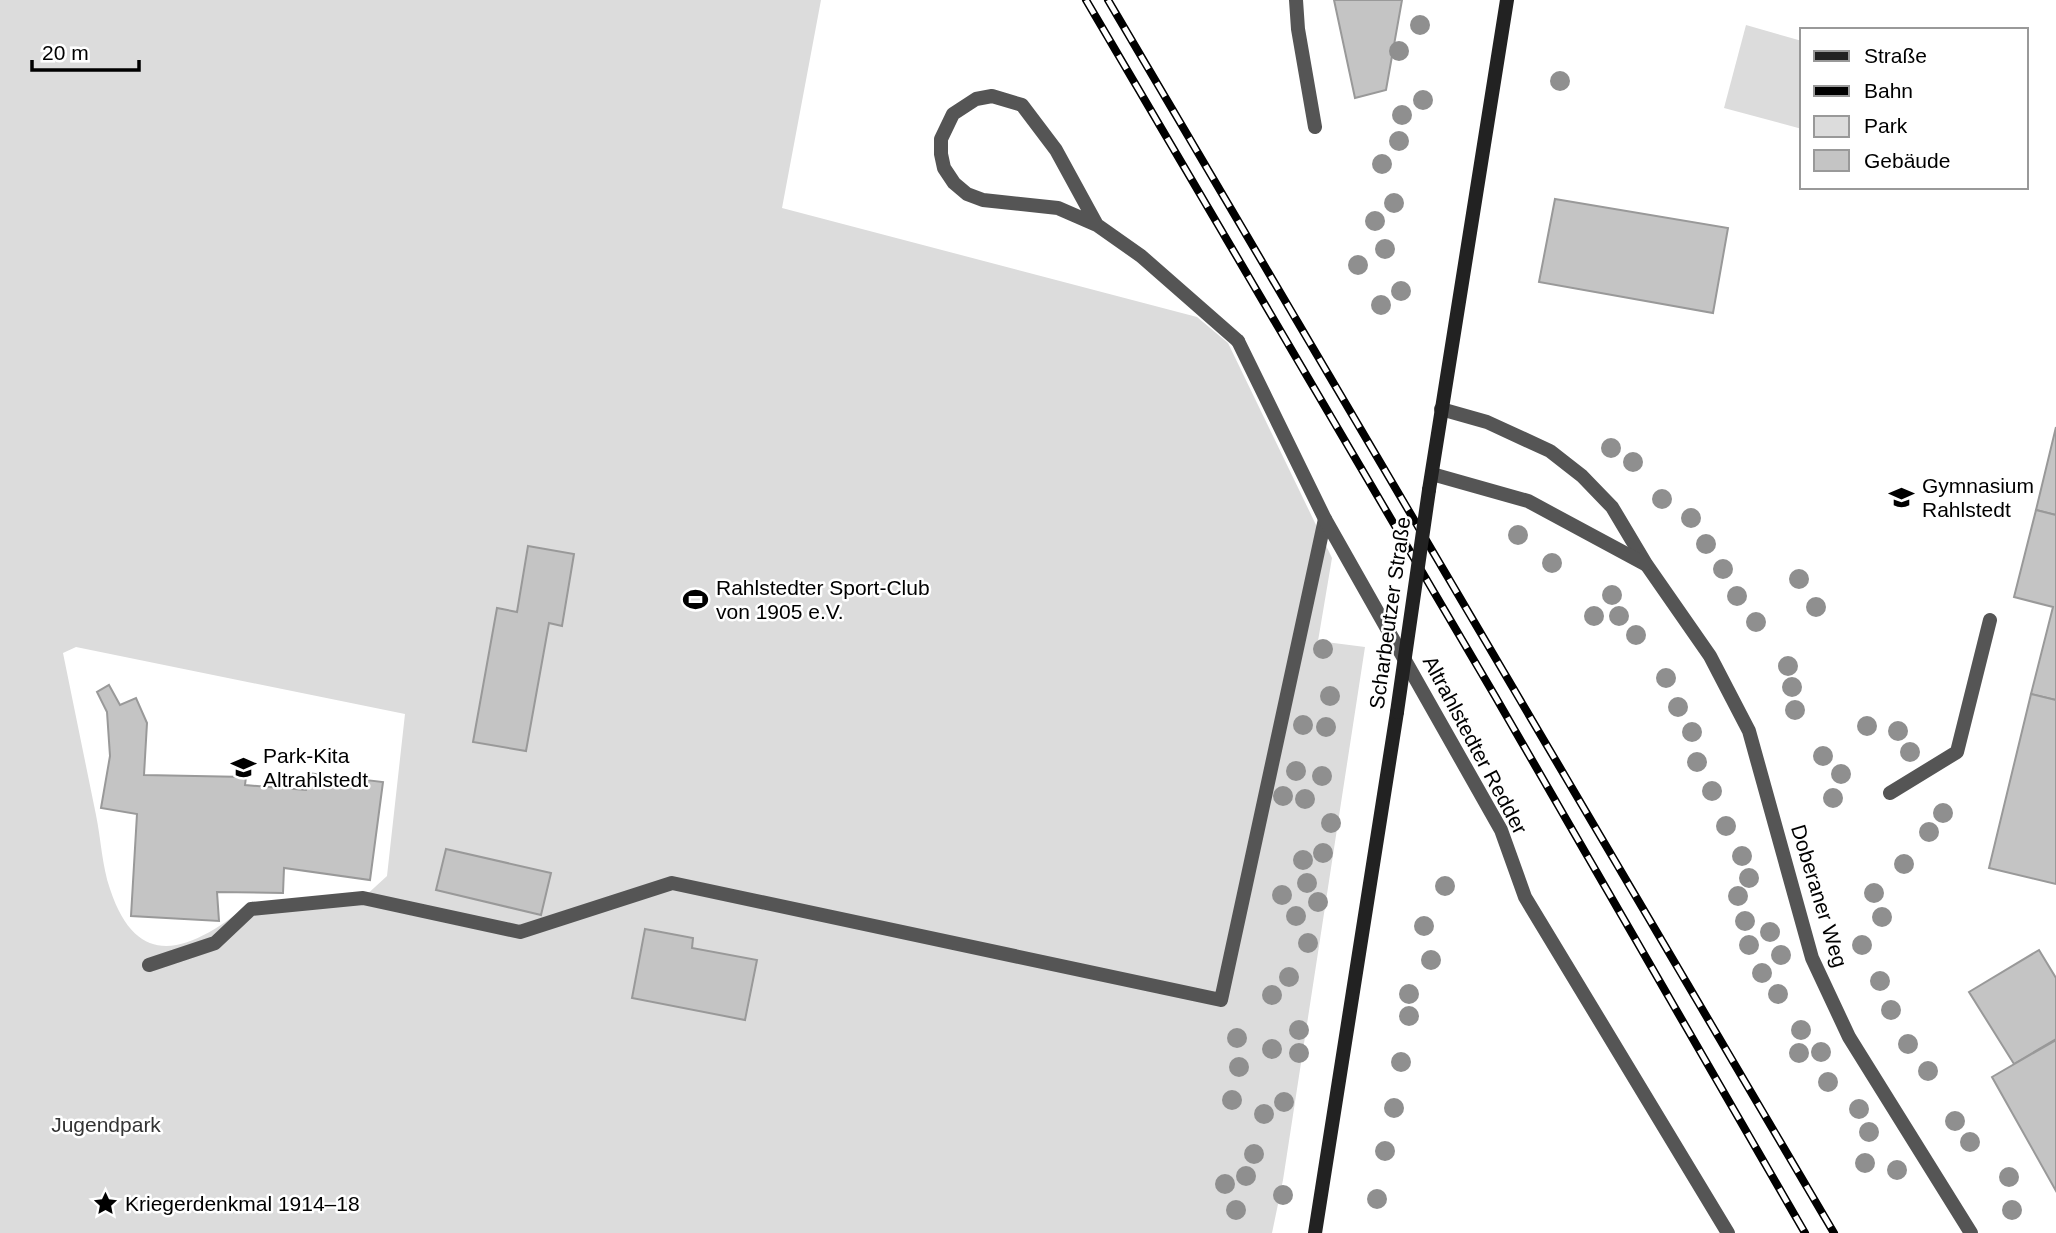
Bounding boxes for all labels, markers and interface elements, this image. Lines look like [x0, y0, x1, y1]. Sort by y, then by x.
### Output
scale bar [32, 28, 138, 72]
legend [1800, 28, 2028, 189]
text: 20 m [42, 41, 89, 64]
text: Straße [1864, 44, 1927, 67]
text: Bahn [1864, 79, 1913, 102]
text: Park [1864, 114, 1908, 137]
text: Gebäude [1864, 149, 1950, 172]
place label: Gymnasium Rahlstedt [1922, 474, 2034, 521]
school or university icon: Gymnasium Rahlstedt [1888, 484, 1916, 512]
street label: Scharbeutzer Straße [1365, 515, 1414, 710]
place label: Rahlstedter Sport-Club von 1905 e.V. [716, 576, 930, 623]
sports icon: Rahlstedter Sport-Club von 1905 e.V. [682, 586, 710, 614]
street label: Altrahlstedter Redder [1419, 652, 1532, 838]
place label: Park-Kita Altrahlstedt [263, 744, 368, 791]
school or university icon: Park-Kita Altrahlstedt [229, 754, 257, 782]
street label: Doberaner Weg [1787, 822, 1852, 970]
park label: Jugendpark [51, 1113, 161, 1136]
place icon: Kriegerdenkmal 1914–18 [91, 1190, 119, 1218]
place label: Kriegerdenkmal 1914–18 [125, 1192, 360, 1215]

